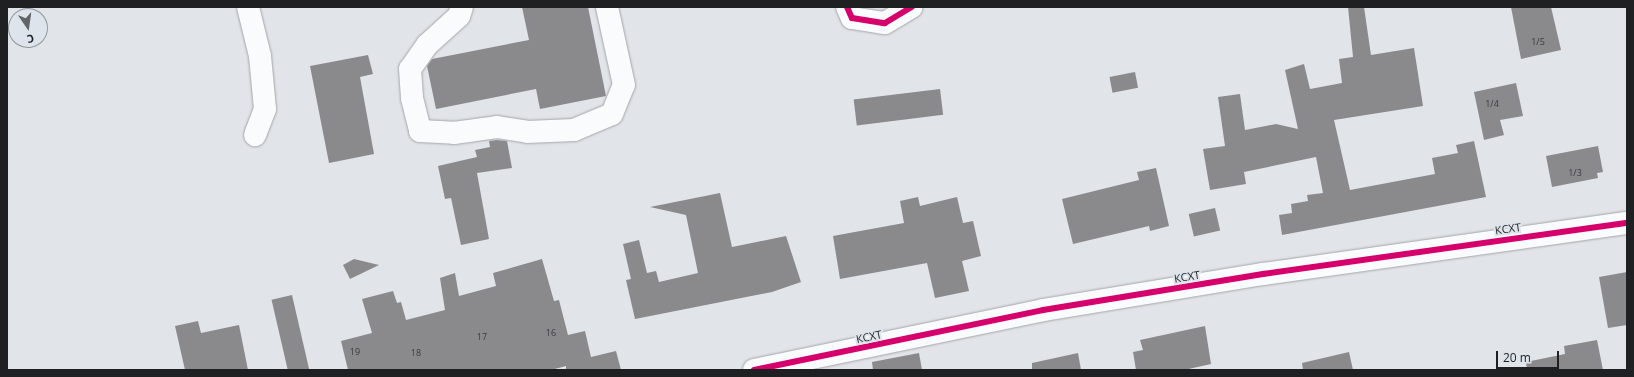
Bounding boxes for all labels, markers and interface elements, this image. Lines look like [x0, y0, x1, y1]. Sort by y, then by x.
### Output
north arrow [8, 8, 48, 48]
text: С [25, 31, 36, 47]
house number: 1/5 [1531, 37, 1545, 47]
house number: 1/4 [1485, 99, 1499, 109]
house number: 1/3 [1568, 168, 1582, 178]
street label: КСХТ [1494, 221, 1522, 237]
street label: КСХТ [1173, 268, 1201, 286]
house number: 16 [546, 328, 556, 338]
street label: КСХТ [855, 328, 883, 346]
house number: 17 [477, 332, 487, 342]
scale bar [1498, 343, 1561, 369]
house number: 19 [350, 347, 360, 357]
house number: 18 [411, 348, 421, 358]
text: 20 m [1503, 349, 1531, 366]

